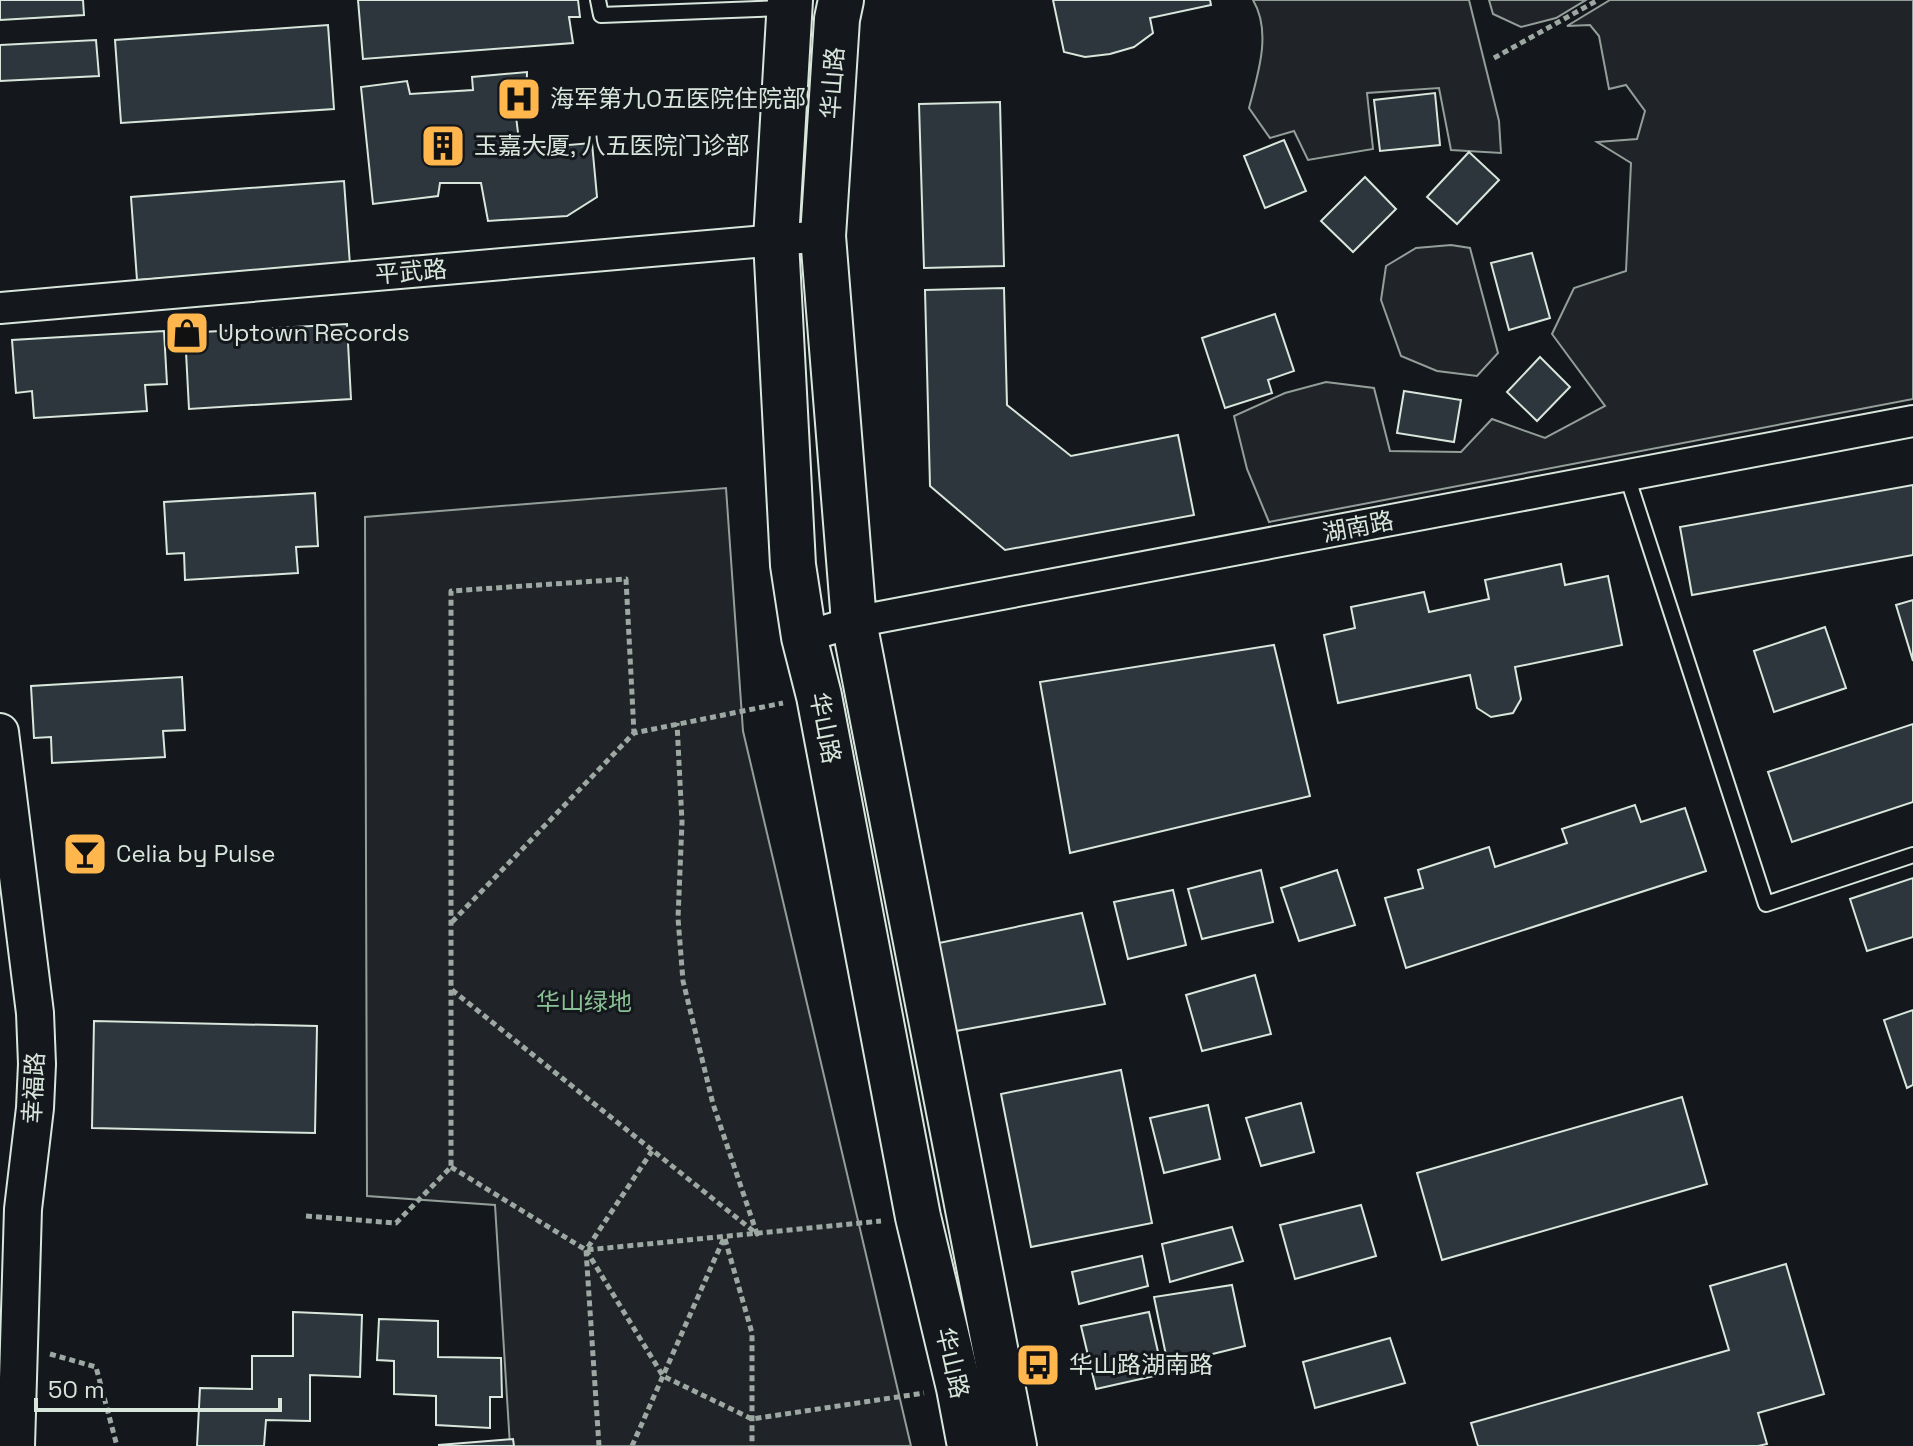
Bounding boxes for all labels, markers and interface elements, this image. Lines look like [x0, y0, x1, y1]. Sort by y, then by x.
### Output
street label: 华山路 [815, 46, 850, 120]
hospital icon: 海军第九O五医院住院部 [495, 75, 543, 123]
place label: 海军第九O五医院住院部 [550, 83, 806, 114]
building icon: 玉嘉大厦, 八五医院门诊部 [419, 122, 467, 170]
place label: 玉嘉大厦, 八五医院门诊部 [474, 130, 749, 161]
street label: 平武路 [374, 253, 448, 290]
shop icon: Uptown Records [163, 309, 211, 357]
place label: Uptown Records [218, 317, 410, 348]
street label: 湖南路 [1320, 504, 1396, 549]
street label: 华山路 [803, 690, 848, 766]
bar icon: Celia by Pulse [61, 830, 109, 878]
place label: Celia by Pulse [116, 838, 276, 869]
park label: 华山绿地 [536, 986, 632, 1017]
street label: 幸福路 [16, 1051, 51, 1125]
street label: 华山路 [929, 1324, 976, 1401]
bus stop icon: 华山路湖南路 [1014, 1341, 1062, 1389]
place label: 华山路湖南路 [1069, 1349, 1213, 1380]
scale bar [36, 1362, 280, 1412]
text: 50 m [48, 1374, 105, 1405]

